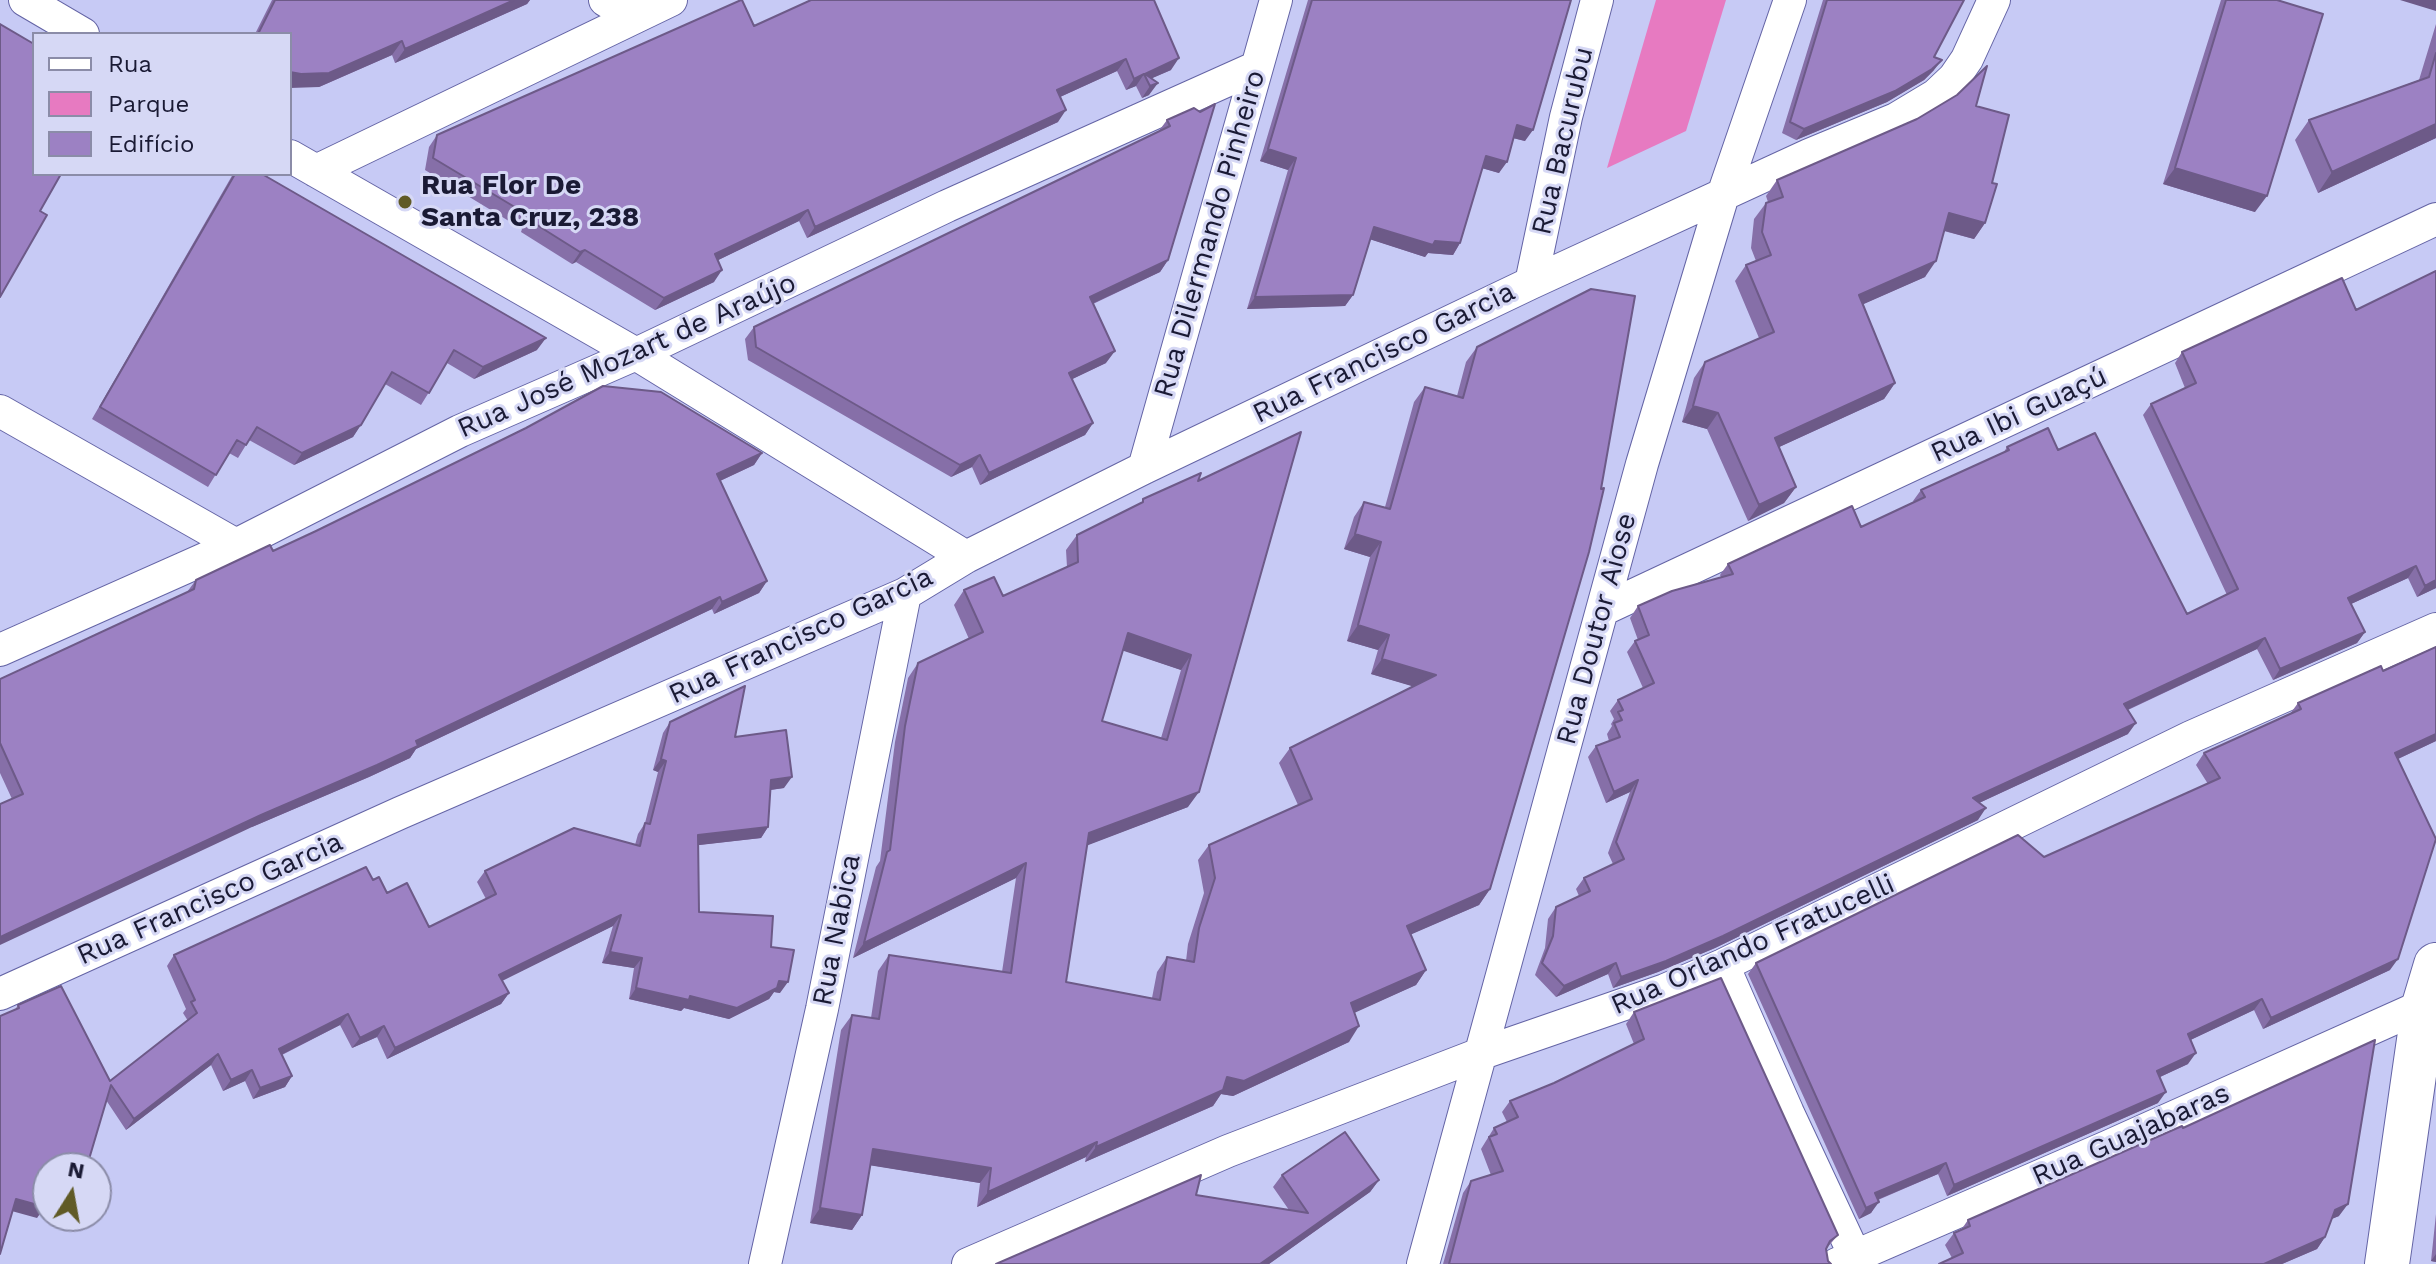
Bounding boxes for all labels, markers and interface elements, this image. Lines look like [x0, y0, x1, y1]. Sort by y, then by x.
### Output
legend [32, 32, 292, 176]
street label: Rua Bacurubu [1525, 44, 1601, 238]
text: Rua [108, 50, 152, 78]
street label: Rua Dilermando Pinheiro [1147, 66, 1273, 402]
text: Parque [108, 90, 189, 118]
text: Edifício [108, 130, 194, 158]
place label: Rua Flor De Santa Cruz, 238 [421, 169, 639, 235]
marker: Rua Flor De Santa Cruz, 238 [396, 193, 414, 211]
street label: Rua José Mozart de Araújo [453, 266, 801, 446]
street label: Rua Francisco Garcia [1248, 275, 1520, 431]
street label: Rua Ibi Guaçú [1926, 360, 2112, 470]
street label: Rua Doutor Aiose [1550, 510, 1644, 748]
street label: Rua Francisco Garcia [664, 560, 938, 712]
street label: Rua Francisco Garcia [72, 825, 348, 973]
street label: Rua Nabica [806, 851, 868, 1009]
street label: Rua Orlando Fratucelli [1606, 867, 1900, 1023]
street label: Rua Guajabaras [2027, 1076, 2235, 1194]
north arrow [32, 1152, 112, 1232]
text: N [66, 1156, 87, 1184]

